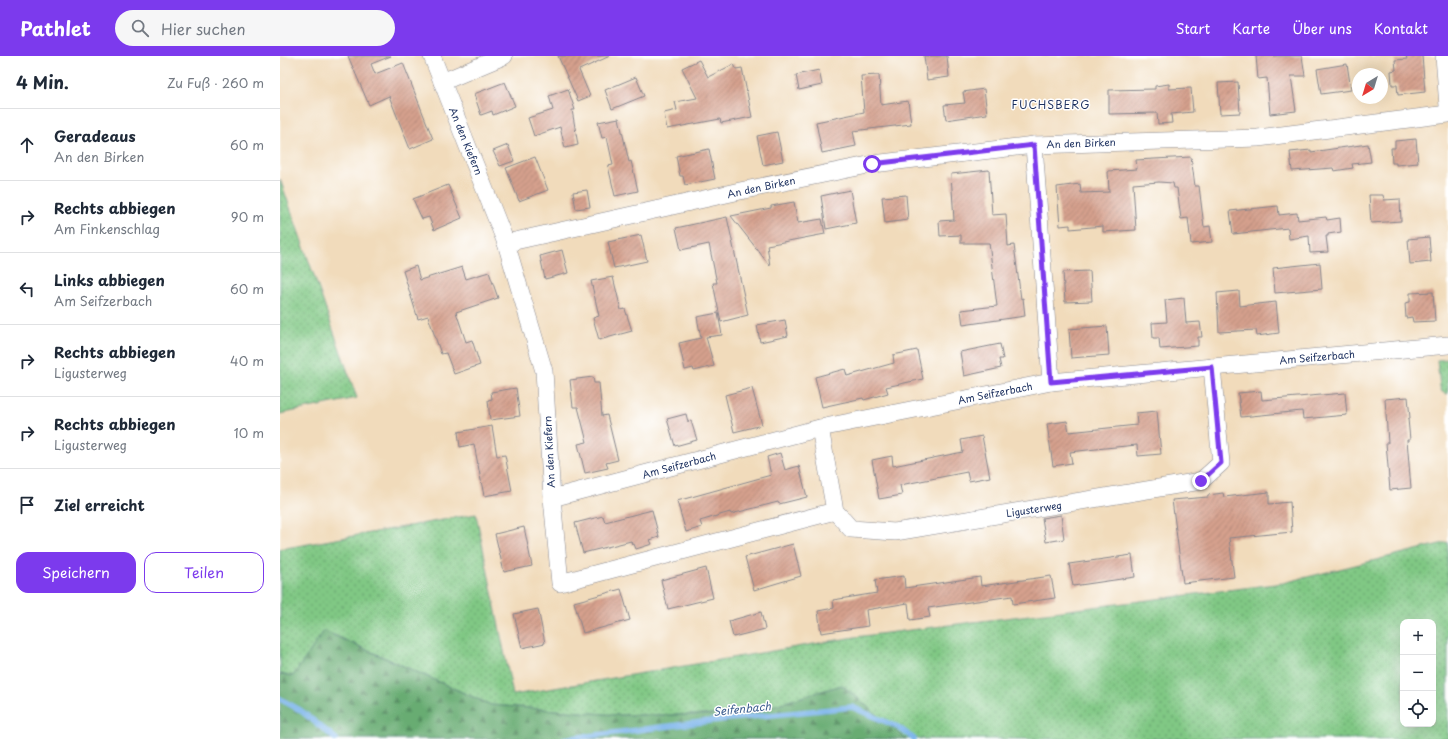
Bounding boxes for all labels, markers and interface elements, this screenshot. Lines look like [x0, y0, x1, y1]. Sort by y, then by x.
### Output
search box [115, 10, 395, 46]
text: Pathlet [20, 14, 91, 42]
icon: search [129, 17, 151, 39]
text: Hier suchen [161, 17, 246, 40]
text: Start [1175, 18, 1210, 39]
text: Karte [1232, 18, 1270, 39]
text: Über uns [1292, 18, 1352, 39]
text: Kontakt [1374, 18, 1428, 39]
north arrow [1352, 68, 1388, 104]
text: 4 Min. [16, 69, 69, 95]
text: Zu Fuß · 260 m [167, 73, 264, 92]
district label: FUCHSBERG [1012, 96, 1090, 113]
street label: An den Kiefern [446, 105, 487, 177]
text: Geradeaus [54, 124, 136, 147]
icon: ahead [16, 134, 38, 156]
street label: An den Birken [1046, 134, 1116, 151]
text: 60 m [230, 135, 264, 154]
text: An den Birken [54, 147, 144, 166]
route start [863, 155, 881, 173]
street label: An den Birken [725, 172, 796, 201]
text: Rechts abbiegen [54, 196, 175, 219]
icon: right [16, 206, 38, 228]
text: 90 m [231, 207, 264, 226]
text: Am Finkenschlag [54, 219, 160, 238]
text: Links abbiegen [54, 268, 165, 291]
icon: left [16, 278, 38, 300]
text: 60 m [230, 279, 264, 298]
text: Am Seifzerbach [54, 291, 152, 310]
text: Rechts abbiegen [54, 340, 175, 363]
street label: Am Seifzerbach [1279, 346, 1355, 367]
icon: right [16, 350, 38, 372]
text: 40 m [230, 351, 264, 370]
text: Ligusterweg [54, 363, 127, 382]
street label: Am Seifzerbach [956, 378, 1034, 407]
text: Rechts abbiegen [54, 412, 175, 435]
street label: An den Kiefern [539, 416, 558, 488]
icon: right [16, 422, 38, 444]
text: 10 m [234, 423, 264, 442]
text: Ligusterweg [54, 435, 127, 454]
street label: Am Seifzerbach [640, 447, 718, 482]
route end [1192, 472, 1210, 490]
text: Ziel erreicht [54, 493, 145, 516]
icon: arrive [16, 494, 38, 516]
street label: Ligusterweg [1005, 497, 1063, 520]
button: Speichern [16, 552, 136, 593]
button: Teilen [144, 552, 264, 593]
map controls [1400, 619, 1436, 727]
button: + [1400, 619, 1436, 655]
button: − [1400, 655, 1436, 691]
button: locate [1400, 691, 1436, 727]
water label: Seifenbach [712, 697, 772, 720]

